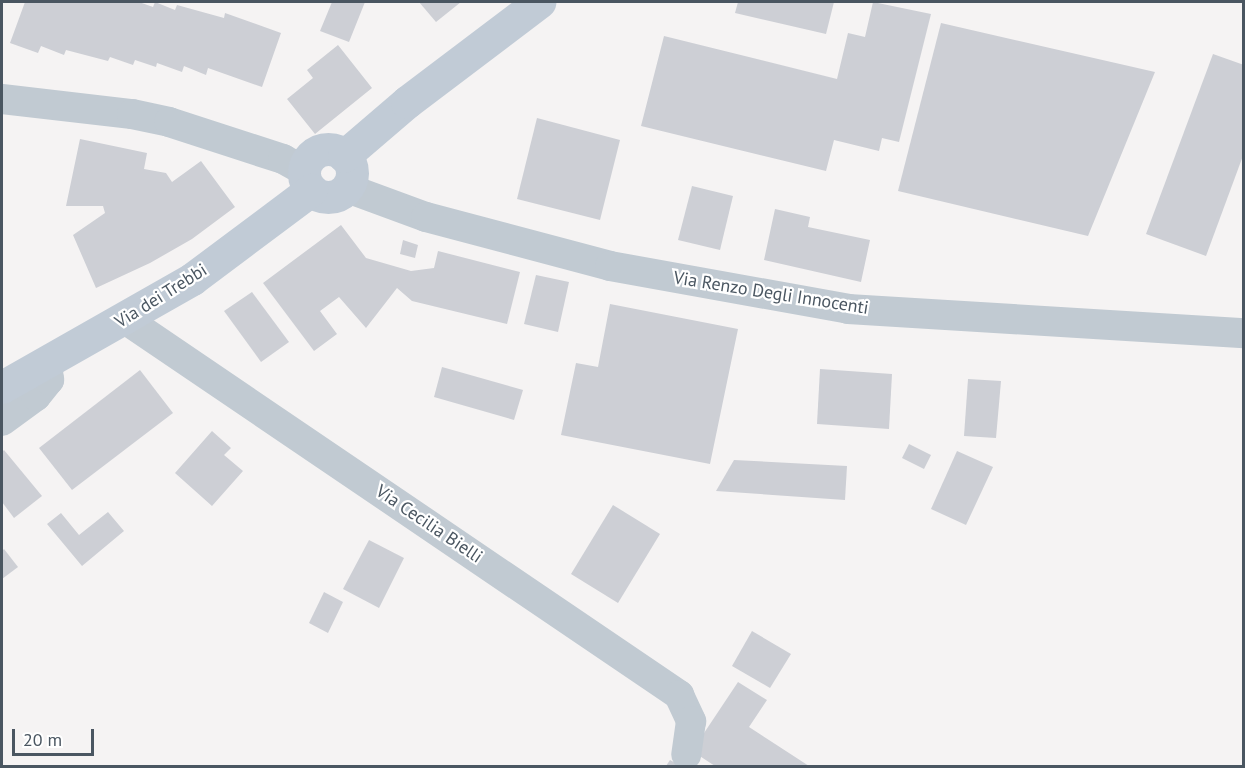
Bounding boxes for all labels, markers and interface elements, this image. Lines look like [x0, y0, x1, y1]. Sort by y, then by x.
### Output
street label: Via dei Trebbi [111, 259, 211, 333]
street label: Via Renzo Degli Innocenti [672, 267, 870, 319]
street label: Via Cecilia Bielli [372, 480, 486, 568]
scale bar [15, 717, 98, 755]
text: 20 m [23, 728, 62, 751]

